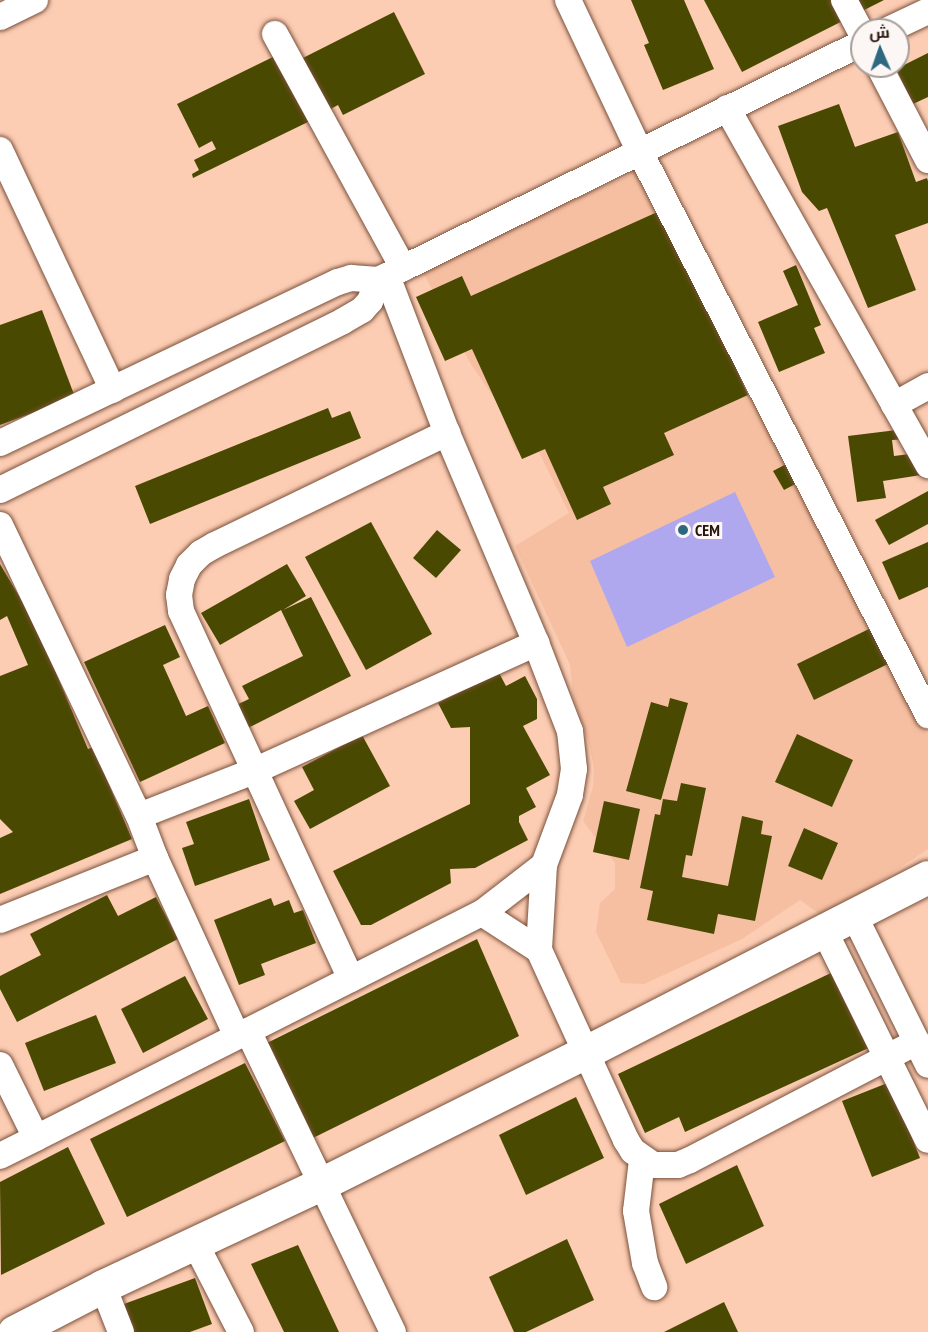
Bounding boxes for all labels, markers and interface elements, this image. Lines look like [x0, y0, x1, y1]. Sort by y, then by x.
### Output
north arrow [850, 18, 910, 78]
text: ش [869, 22, 890, 42]
place label: CEM [695, 520, 720, 540]
marker: CEM [676, 523, 690, 537]

